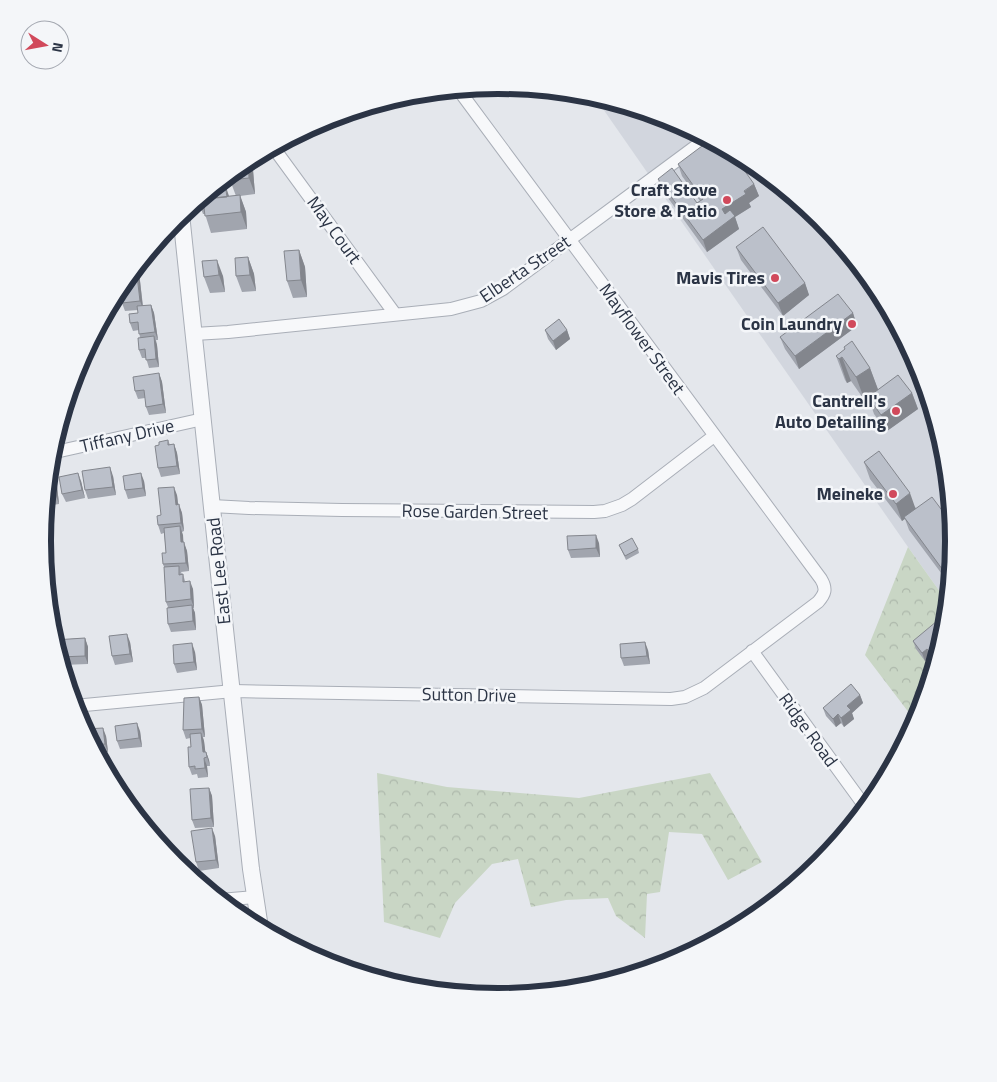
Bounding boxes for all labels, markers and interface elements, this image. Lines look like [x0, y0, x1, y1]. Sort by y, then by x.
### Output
north arrow [20, 20, 70, 70]
text: N [47, 41, 69, 54]
place label: Craft Stove Store & Patio [614, 176, 717, 224]
street label: May Court [301, 190, 369, 270]
marker: Craft Stove Store & Patio [721, 194, 733, 206]
street label: Elberta Street [474, 228, 576, 309]
place label: Mavis Tires [676, 264, 765, 291]
marker: Mavis Tires [769, 272, 781, 284]
street label: Mayflower Street [593, 278, 692, 400]
place label: Coin Laundry [741, 310, 842, 337]
marker: Coin Laundry [846, 318, 858, 330]
place label: Cantrell's Auto Detailing [775, 387, 886, 435]
marker: Cantrell's Auto Detailing [890, 405, 902, 417]
street label: Tiffany Drive [77, 412, 177, 459]
place label: Meineke [816, 480, 883, 507]
marker: Meineke [887, 488, 899, 500]
street label: Rose Garden Street [401, 497, 549, 526]
street label: East Lee Road [199, 516, 238, 626]
street label: Sutton Drive [422, 680, 516, 709]
street label: Ridge Road [772, 687, 845, 772]

